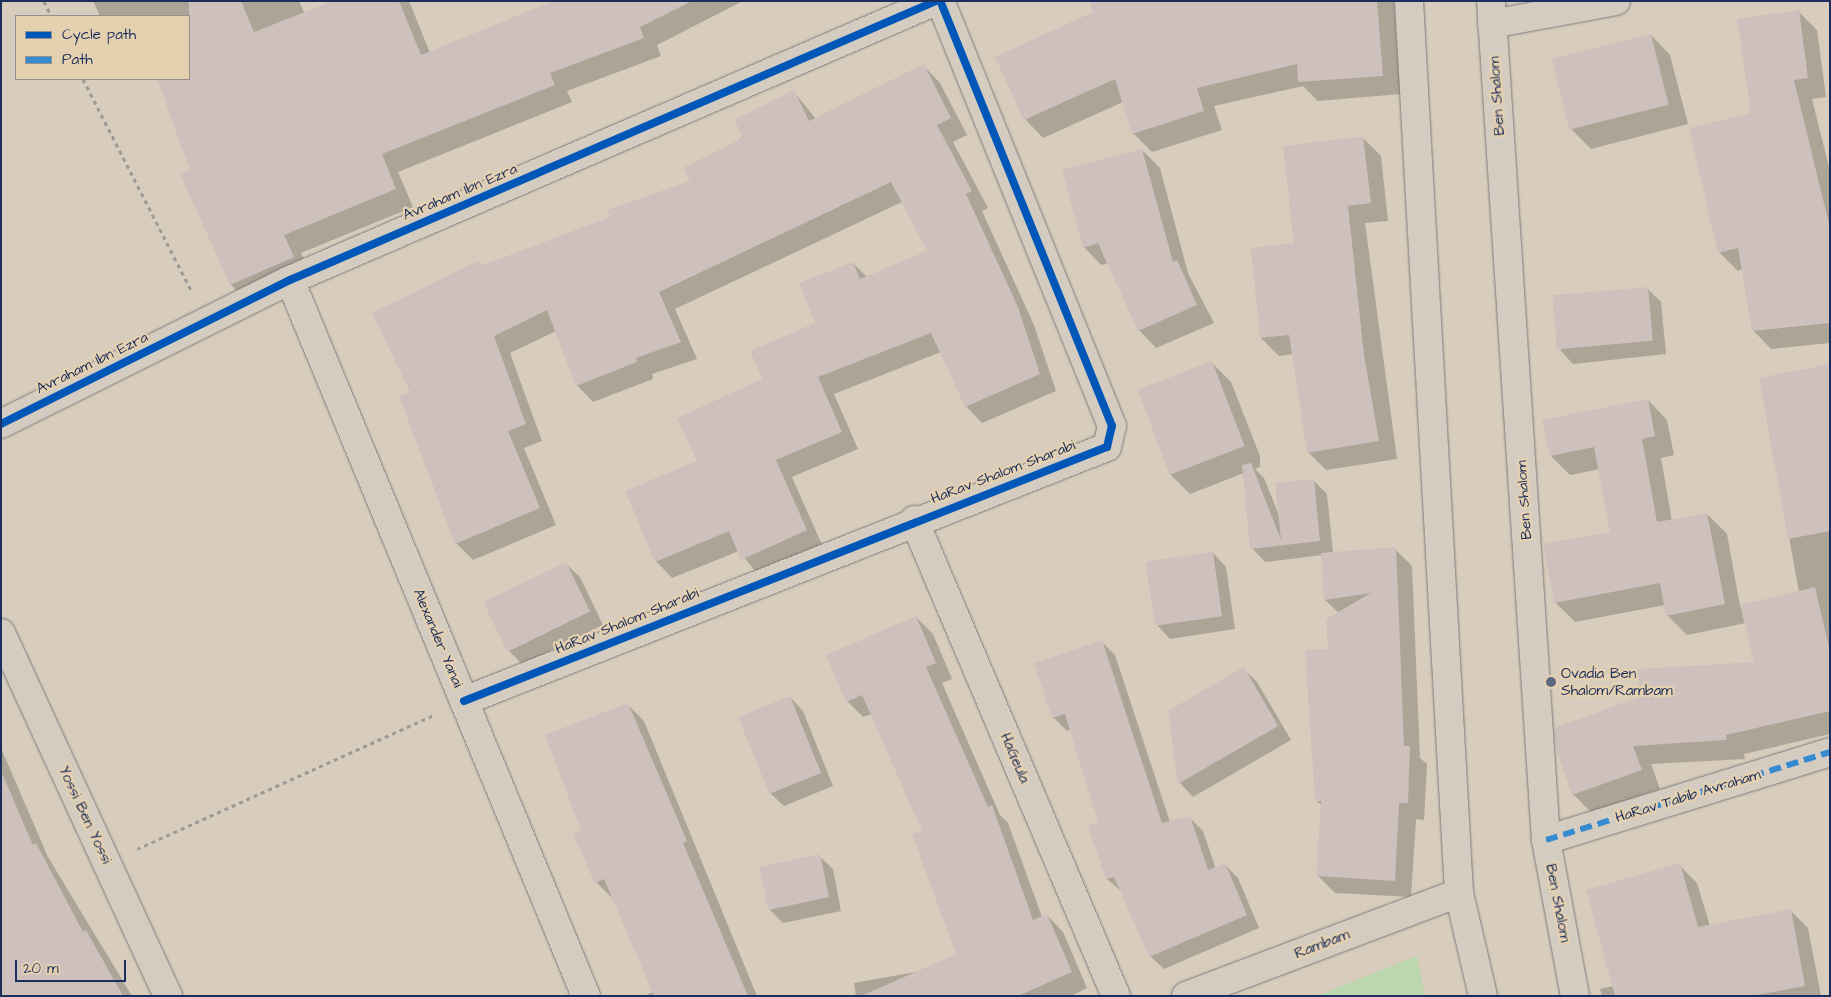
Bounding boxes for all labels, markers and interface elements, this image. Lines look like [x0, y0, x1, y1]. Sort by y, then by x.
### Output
legend [15, 15, 190, 80]
text: Cycle path [62, 24, 136, 45]
text: Path [62, 49, 93, 70]
street label: Ben Shalom [1485, 56, 1509, 136]
street label: Avraham Ibn Ezra [400, 160, 520, 224]
street label: Avraham Ibn Ezra [33, 328, 151, 398]
street label: HaRav Shalom Sharabi [928, 436, 1078, 508]
street label: Ben Shalom [1512, 460, 1536, 540]
street label: HaRav Shalom Sharabi [553, 584, 701, 658]
street label: Alexander Yanai [409, 586, 467, 690]
place label: Ovadia Ben Shalom/Rambam [1561, 664, 1673, 699]
marker: Ovadia Ben Shalom/Rambam [1545, 676, 1557, 688]
street label: HaGeula [996, 730, 1034, 786]
street label: Yossi Ben Yossi [54, 763, 116, 867]
street label: HaRav Tabib Avraham [1613, 765, 1763, 827]
street label: Ben Shalom [1542, 862, 1574, 944]
street label: Rambam [1292, 925, 1352, 963]
scale bar [18, 950, 129, 982]
text: 20 m [23, 958, 59, 979]

